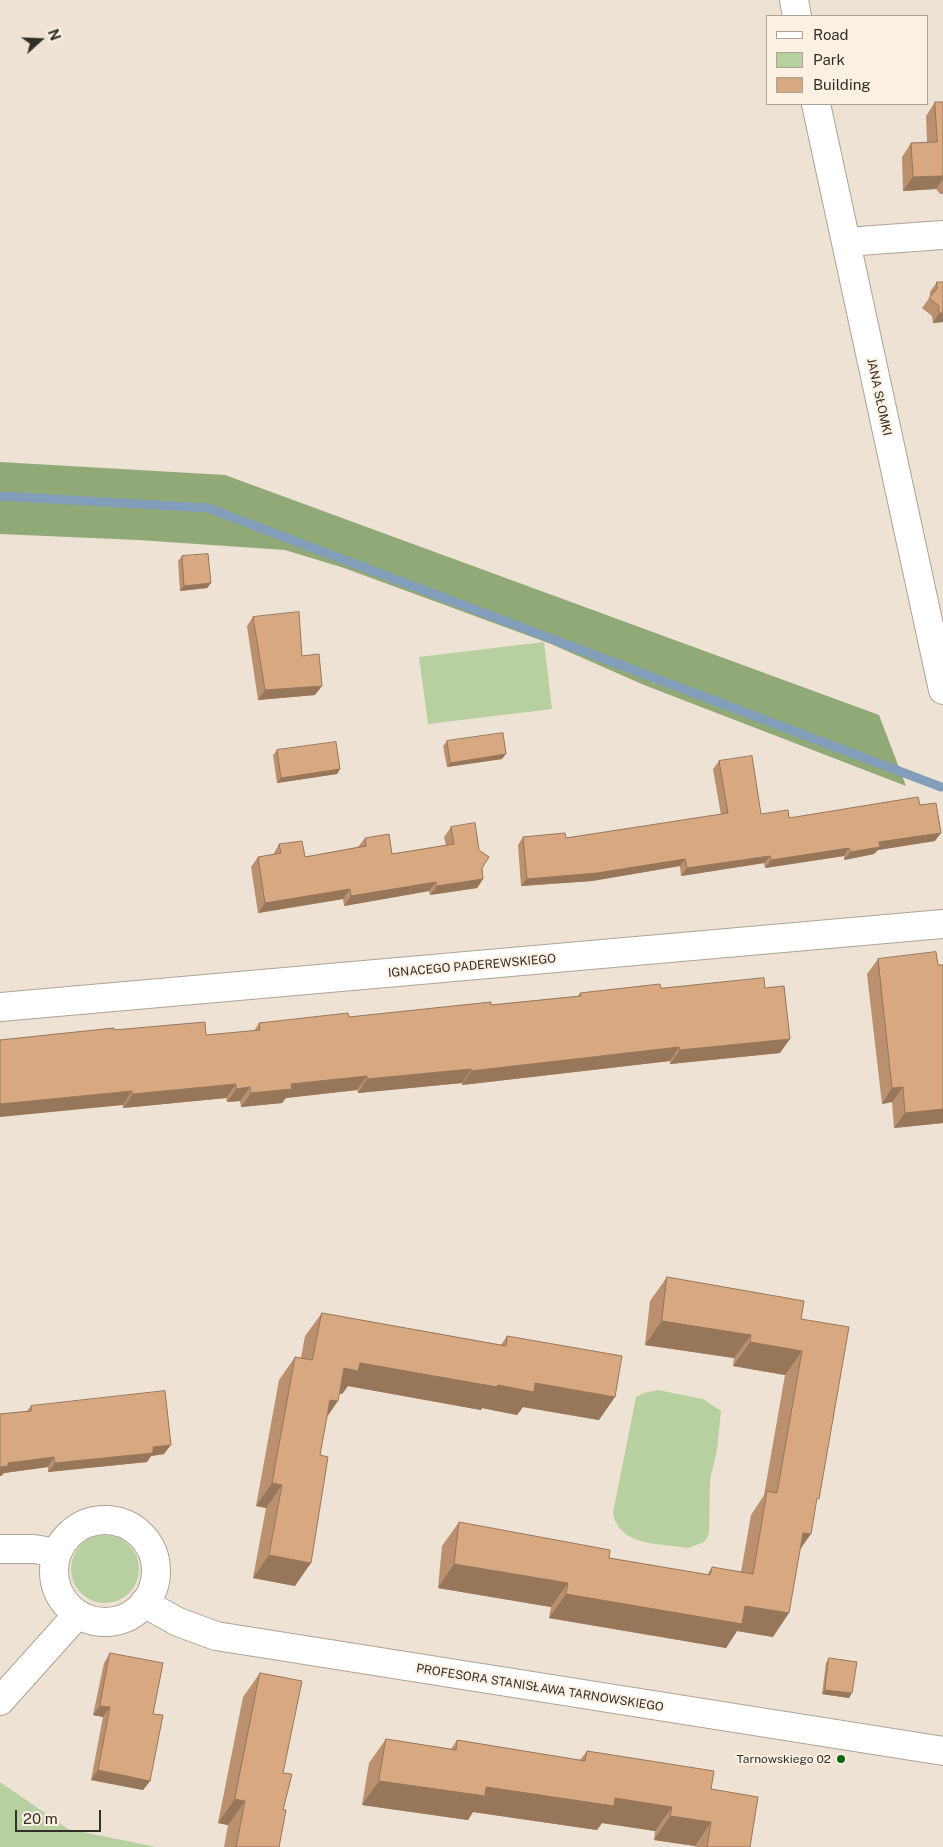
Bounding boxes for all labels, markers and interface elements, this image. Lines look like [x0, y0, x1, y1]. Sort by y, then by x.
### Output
north arrow [15, 15, 65, 65]
legend [766, 15, 928, 105]
text: Road [813, 26, 849, 43]
text: N [45, 27, 63, 43]
text: Park [813, 51, 845, 68]
text: Building [813, 76, 871, 93]
street label: JANA SŁOMKI [864, 357, 894, 437]
street label: IGNACEGO PADEREWSKIEGO [388, 951, 556, 981]
street label: PROFESORA STANISŁAWA TARNOWSKIEGO [415, 1661, 665, 1715]
place label: Tarnowskiego 02 [736, 1752, 831, 1766]
marker: Tarnowskiego 02 [835, 1753, 847, 1765]
scale bar [18, 1800, 104, 1832]
text: 20 m [23, 1810, 58, 1827]

